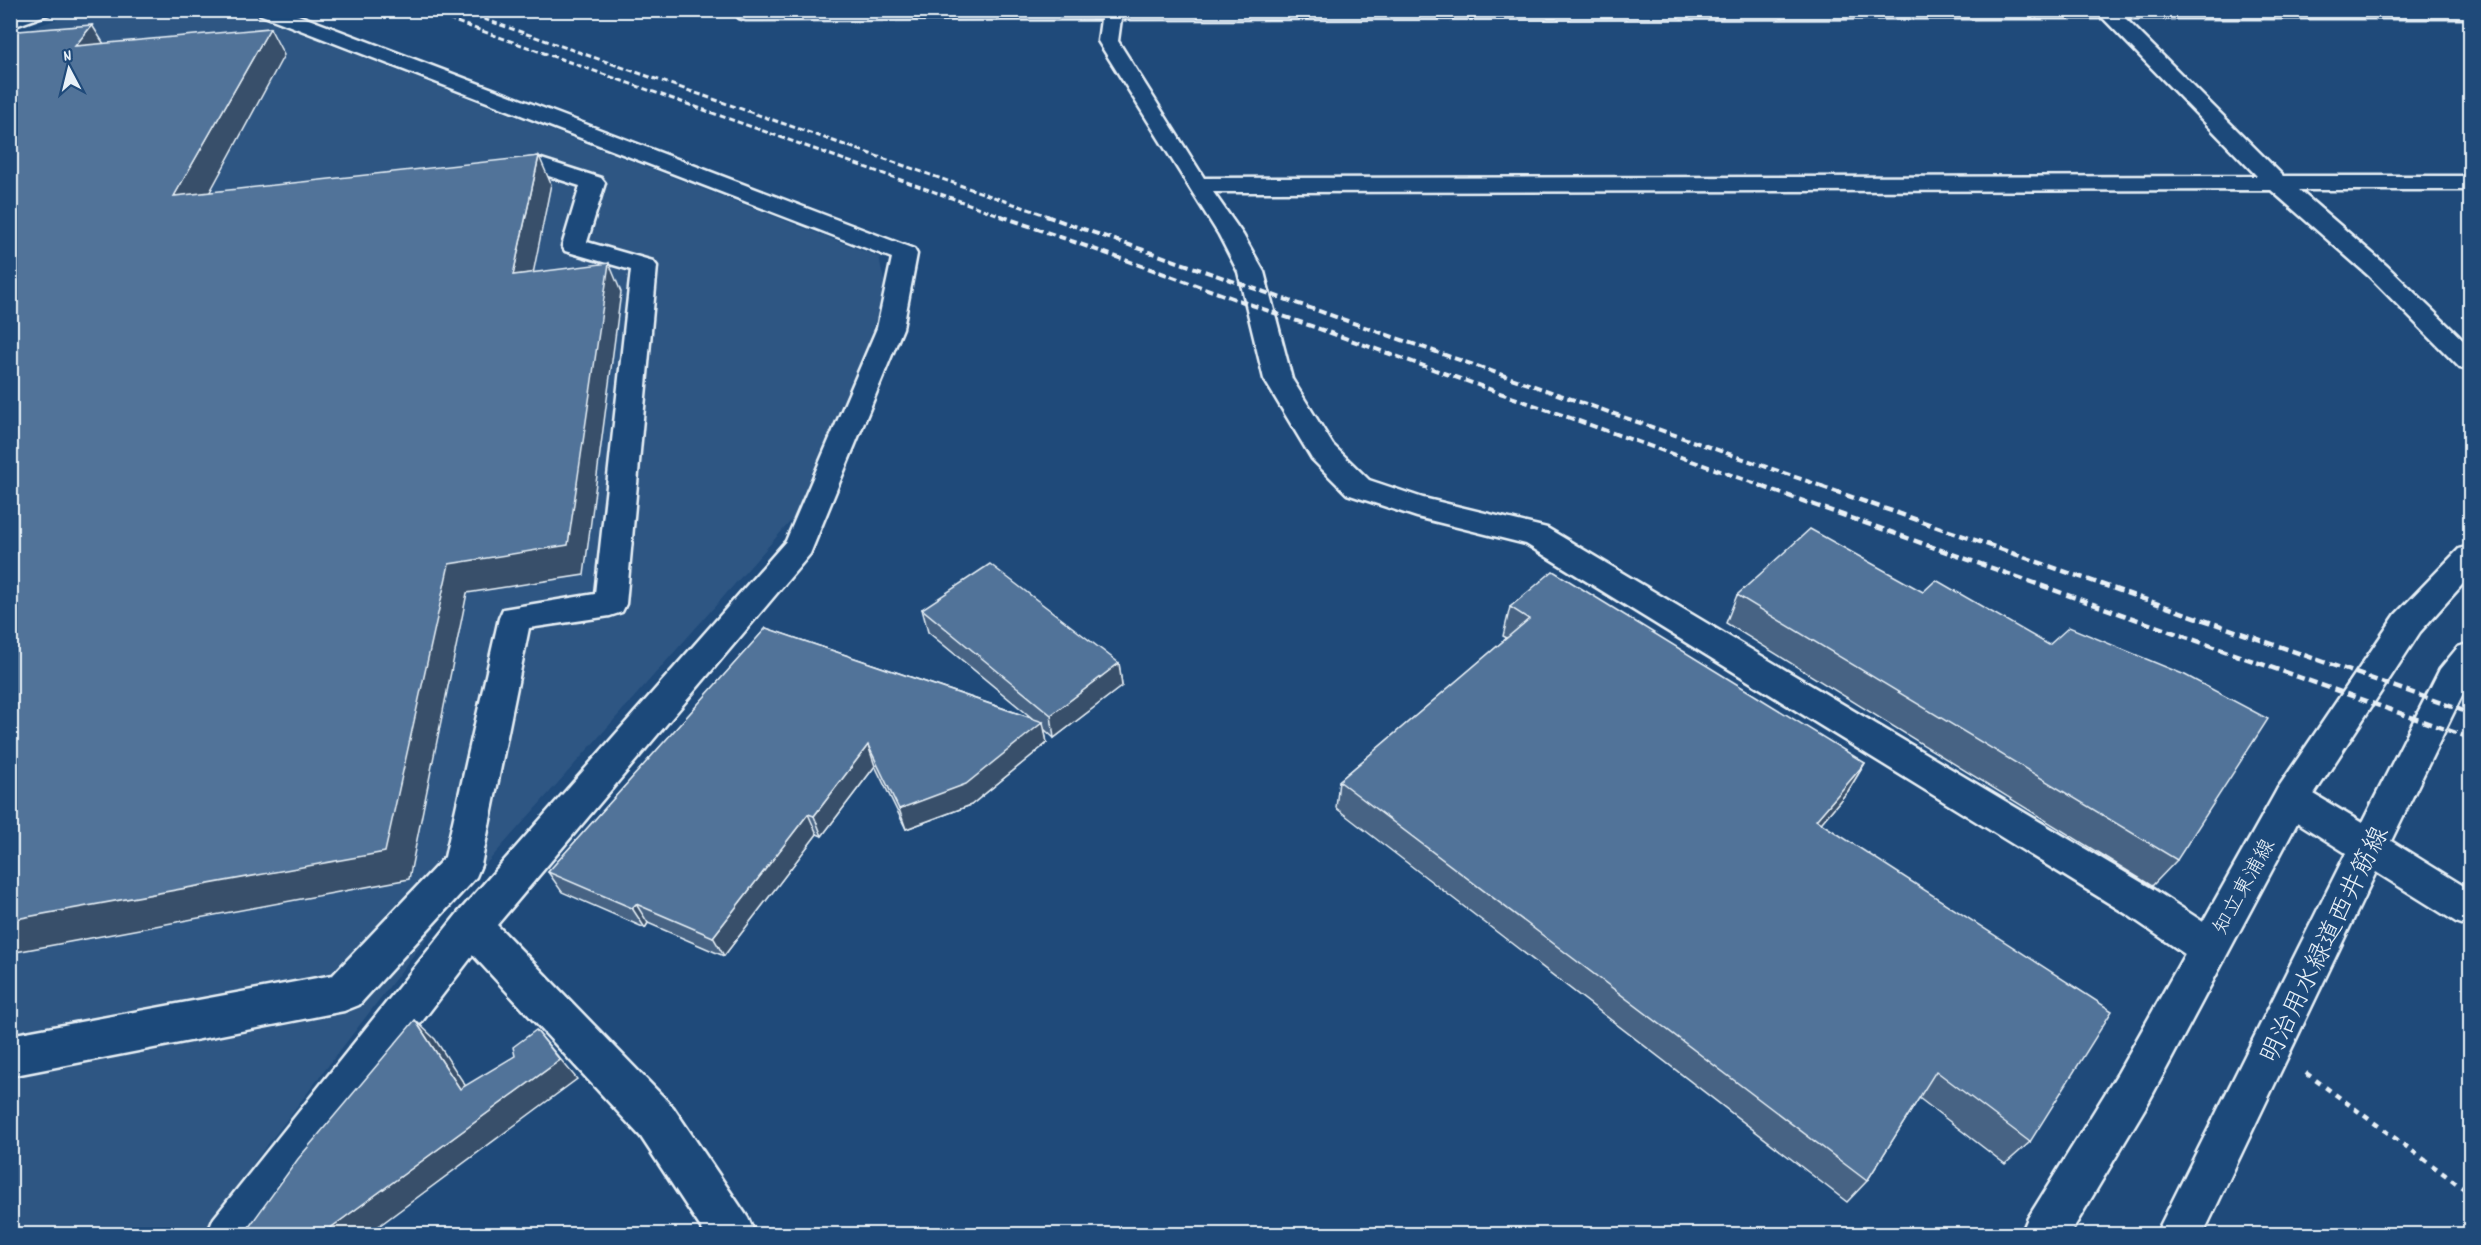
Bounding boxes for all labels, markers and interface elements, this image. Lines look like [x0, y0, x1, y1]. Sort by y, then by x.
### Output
north arrow [39, 39, 99, 99]
text: N [62, 45, 73, 68]
street label: 明治用水緑道西井筋線 [2253, 821, 2400, 1070]
street label: 知立東浦線 [2207, 834, 2284, 941]

